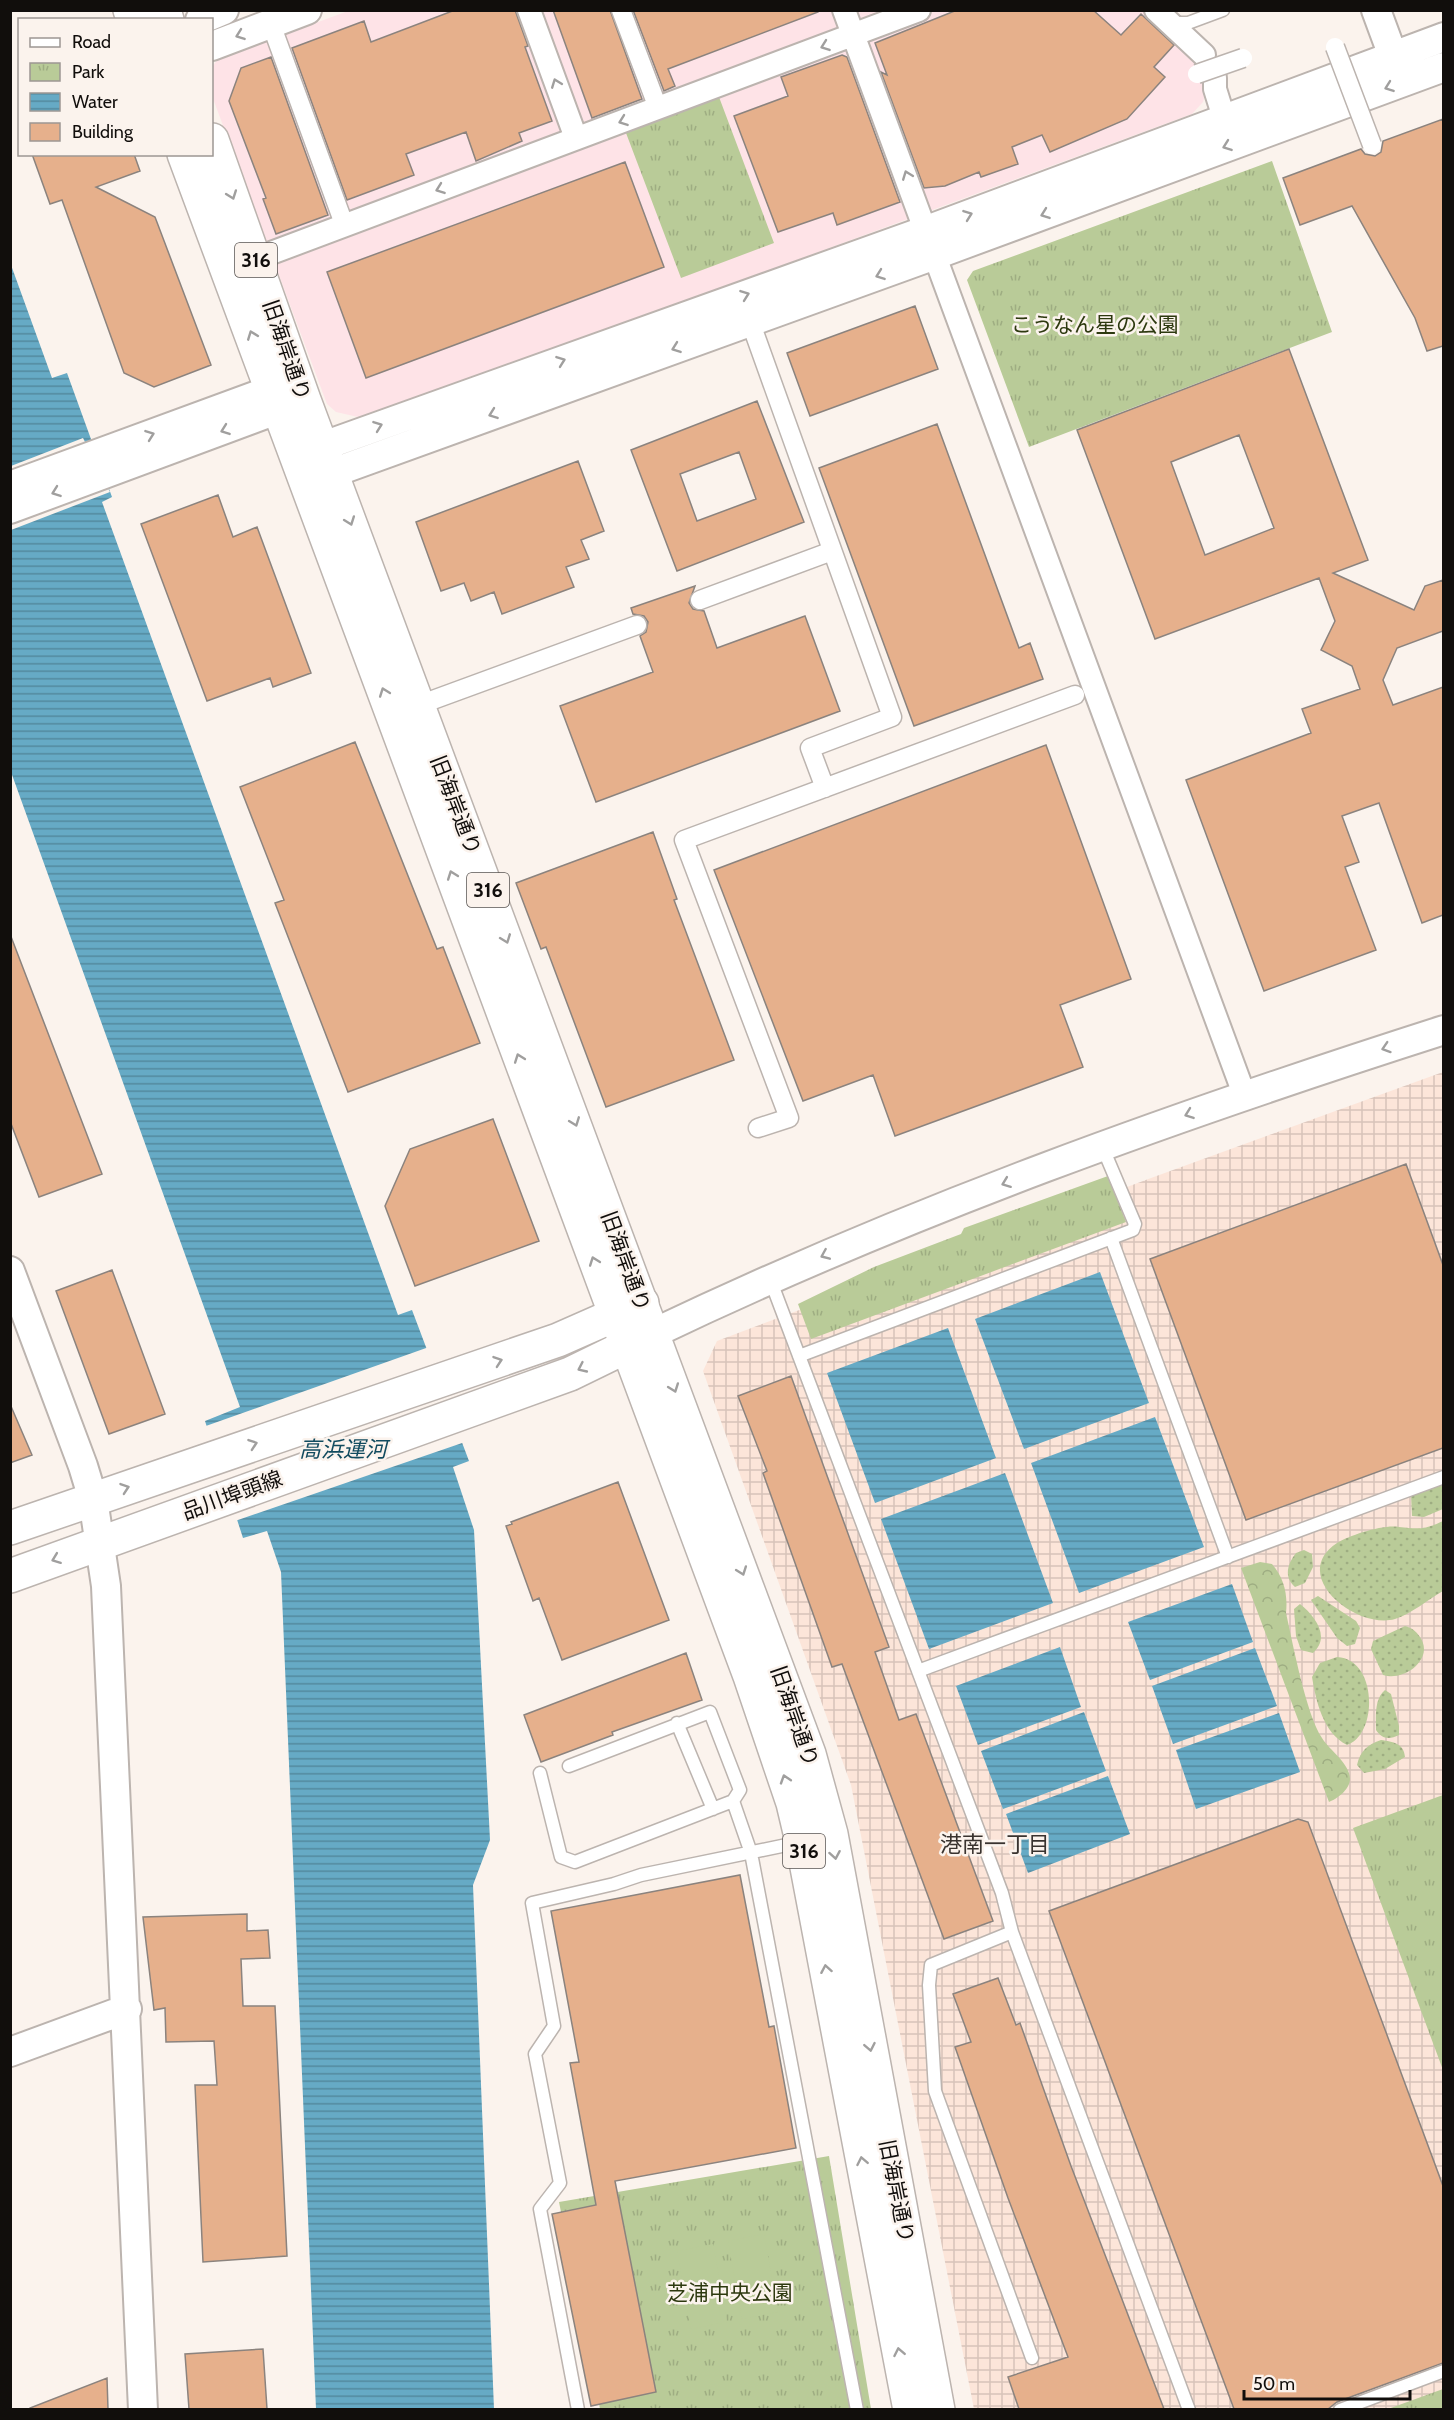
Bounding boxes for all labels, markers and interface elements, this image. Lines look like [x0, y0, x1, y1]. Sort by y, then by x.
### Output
legend [18, 18, 213, 156]
one-way arrow [235, 28, 246, 41]
text: Road [72, 31, 111, 53]
one-way arrow [820, 38, 831, 51]
text: Park [72, 61, 105, 83]
one-way arrow [551, 79, 563, 90]
one-way arrow [1384, 79, 1394, 92]
text: Water [72, 91, 118, 113]
one-way arrow [618, 114, 629, 126]
text: Building [72, 121, 134, 143]
one-way arrow [1223, 139, 1233, 152]
one-way arrow [901, 170, 914, 181]
one-way arrow [435, 182, 446, 194]
one-way arrow [224, 189, 237, 200]
one-way arrow [1040, 207, 1050, 220]
one-way arrow [962, 210, 973, 222]
road number: 316 [235, 243, 277, 277]
one-way arrow [875, 268, 885, 281]
one-way arrow [739, 290, 750, 303]
street label: 旧海岸通り [258, 296, 316, 404]
park label: こうなん星の公園 [1011, 312, 1179, 337]
one-way arrow [247, 330, 259, 341]
one-way arrow [671, 341, 682, 353]
one-way arrow [556, 355, 566, 368]
one-way arrow [488, 407, 499, 420]
one-way arrow [372, 421, 383, 434]
one-way arrow [220, 423, 231, 435]
one-way arrow [144, 429, 154, 442]
one-way arrow [51, 485, 62, 498]
one-way arrow [343, 515, 356, 525]
one-way arrow [379, 688, 392, 698]
street label: 旧海岸通り [426, 752, 486, 858]
one-way arrow [446, 870, 459, 881]
road number: 316 [467, 873, 509, 907]
one-way arrow [499, 934, 512, 944]
one-way arrow [1381, 1041, 1392, 1053]
one-way arrow [514, 1053, 527, 1064]
one-way arrow [1184, 1107, 1195, 1120]
one-way arrow [567, 1116, 580, 1127]
one-way arrow [1001, 1176, 1012, 1188]
street label: 旧海岸通り [596, 1207, 656, 1315]
one-way arrow [820, 1248, 831, 1260]
one-way arrow [589, 1256, 601, 1267]
one-way arrow [492, 1355, 503, 1368]
one-way arrow [578, 1361, 589, 1373]
one-way arrow [667, 1382, 679, 1393]
water label: 高浜運河 [299, 1436, 391, 1463]
one-way arrow [247, 1439, 258, 1452]
street label: 品川埠頭線 [178, 1465, 286, 1525]
one-way arrow [119, 1482, 130, 1495]
one-way arrow [51, 1552, 62, 1564]
one-way arrow [735, 1564, 747, 1575]
street label: 旧海岸通り [766, 1662, 824, 1770]
one-way arrow [779, 1774, 792, 1785]
district label: 港南一丁目 [940, 1831, 1050, 1858]
road number: 316 [783, 1834, 825, 1868]
one-way arrow [828, 1850, 841, 1860]
one-way arrow [820, 1964, 833, 1974]
one-way arrow [863, 2042, 876, 2052]
street label: 旧海岸通り [875, 2137, 919, 2245]
one-way arrow [856, 2156, 869, 2166]
park label: 芝浦中央公園 [667, 2280, 793, 2305]
one-way arrow [893, 2347, 906, 2357]
scale bar [1244, 2363, 1410, 2401]
text: 50 m [1253, 2373, 1295, 2395]

